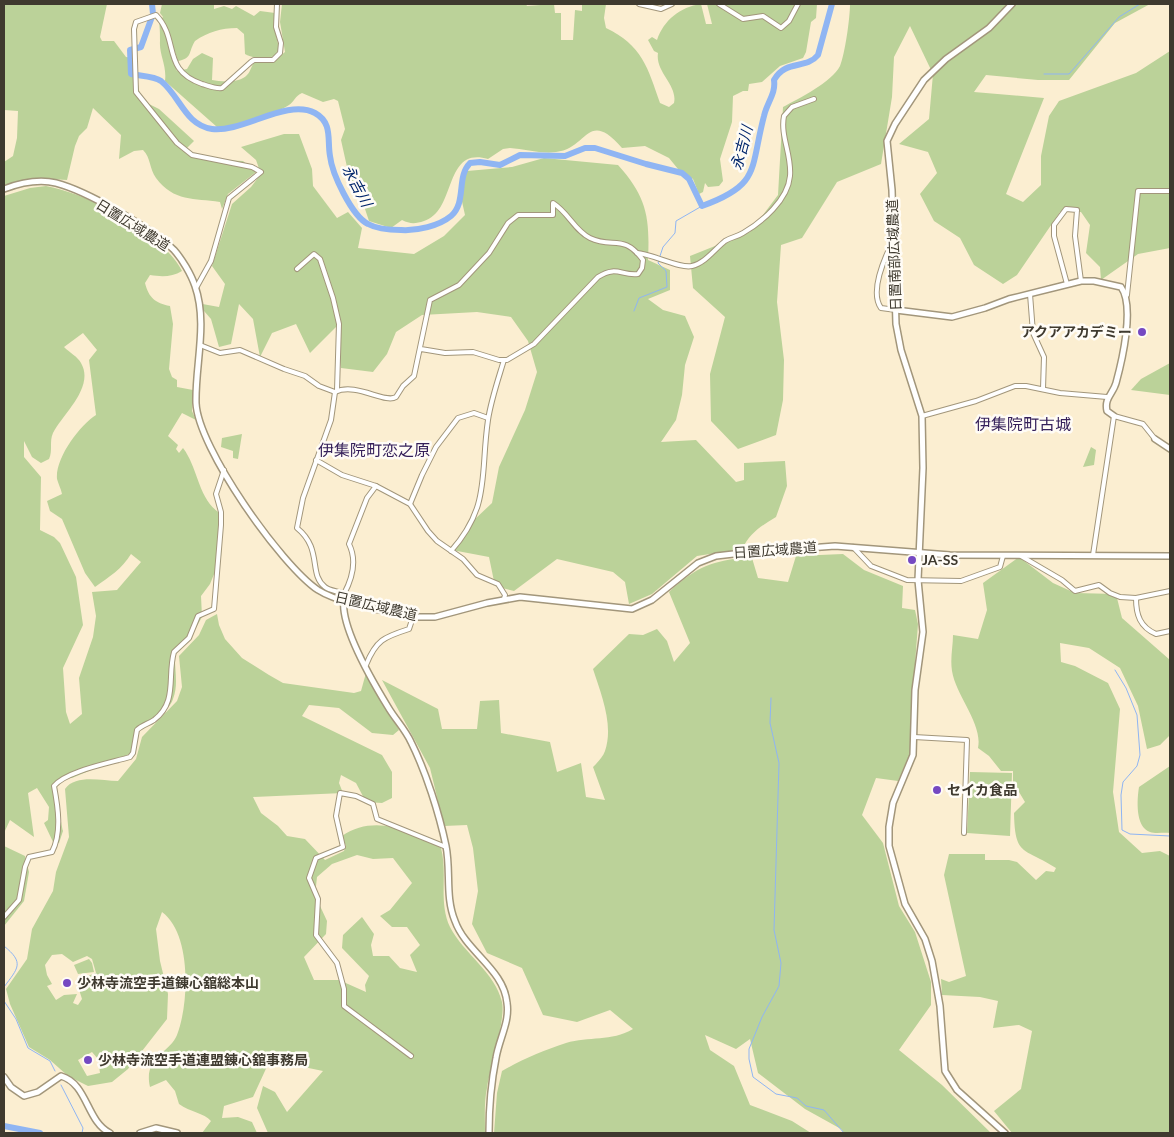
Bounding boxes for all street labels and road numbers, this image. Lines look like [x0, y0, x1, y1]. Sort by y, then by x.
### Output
street label: 日置広域農道 [93, 195, 173, 254]
street label: 日置南部広域農道 [883, 199, 904, 311]
street label: 日置広域農道 [732, 538, 817, 561]
street label: 日置広域農道 [333, 588, 419, 623]

